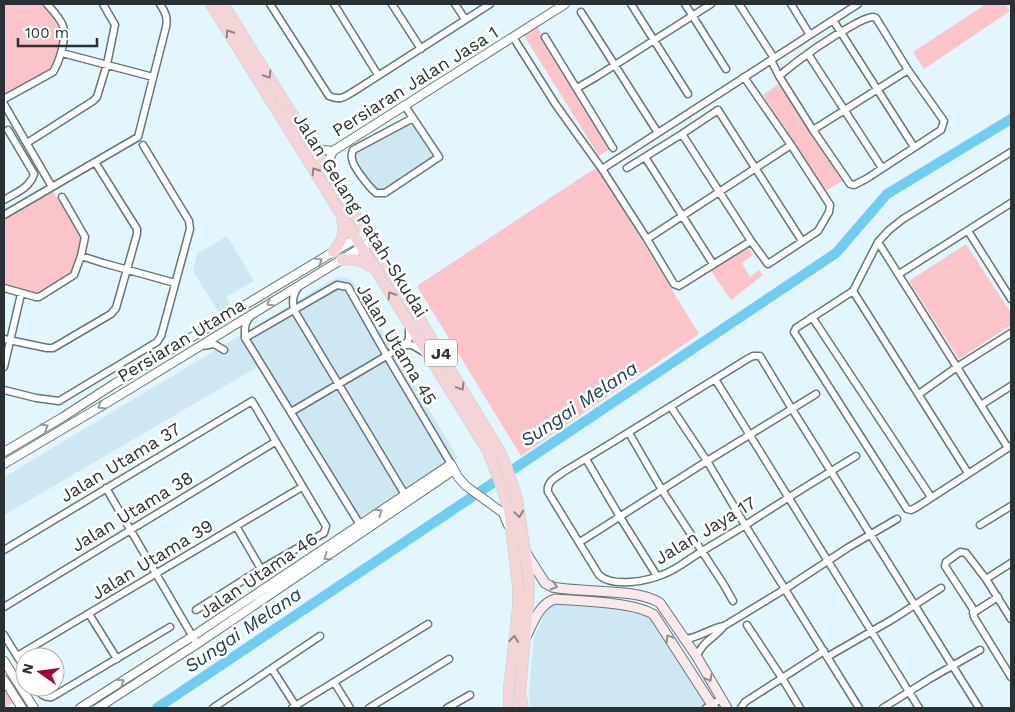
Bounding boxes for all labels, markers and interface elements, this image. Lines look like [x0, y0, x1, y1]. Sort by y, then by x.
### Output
scale bar [18, 15, 96, 47]
street label: Persiaran Jalan Jasa 1 [328, 21, 502, 141]
text: 100 m [25, 24, 69, 42]
one-way arrow [226, 30, 236, 39]
one-way arrow [261, 69, 271, 78]
street label: Jalan Gelang Patah-Skudai [289, 109, 433, 321]
one-way arrow [311, 168, 321, 177]
one-way arrow [313, 257, 322, 267]
street label: Jalan Utama 45 [352, 279, 442, 409]
one-way arrow [388, 292, 398, 301]
street label: Persiaran Utama [113, 294, 249, 386]
one-way arrow [267, 297, 276, 307]
road number: J4 [425, 339, 457, 366]
water label: Sungai Melana [516, 356, 642, 452]
one-way arrow [455, 382, 465, 391]
one-way arrow [98, 399, 107, 409]
street label: Jalan Utama 37 [56, 418, 184, 506]
one-way arrow [40, 424, 49, 434]
street label: Jalan Utama 38 [67, 466, 197, 556]
street label: Jalan Jaya 17 [651, 492, 759, 568]
one-way arrow [373, 509, 382, 518]
one-way arrow [513, 510, 524, 518]
street label: Jalan Utama 39 [87, 514, 217, 604]
street label: Jalan Utama 46 [195, 528, 321, 622]
one-way arrow [323, 551, 333, 560]
one-way arrow [550, 580, 559, 591]
water label: Sungai Melana [180, 582, 306, 678]
one-way arrow [665, 634, 675, 643]
one-way arrow [508, 635, 519, 643]
north arrow [15, 647, 65, 697]
text: N [18, 662, 36, 676]
one-way arrow [702, 672, 712, 681]
one-way arrow [116, 679, 125, 688]

